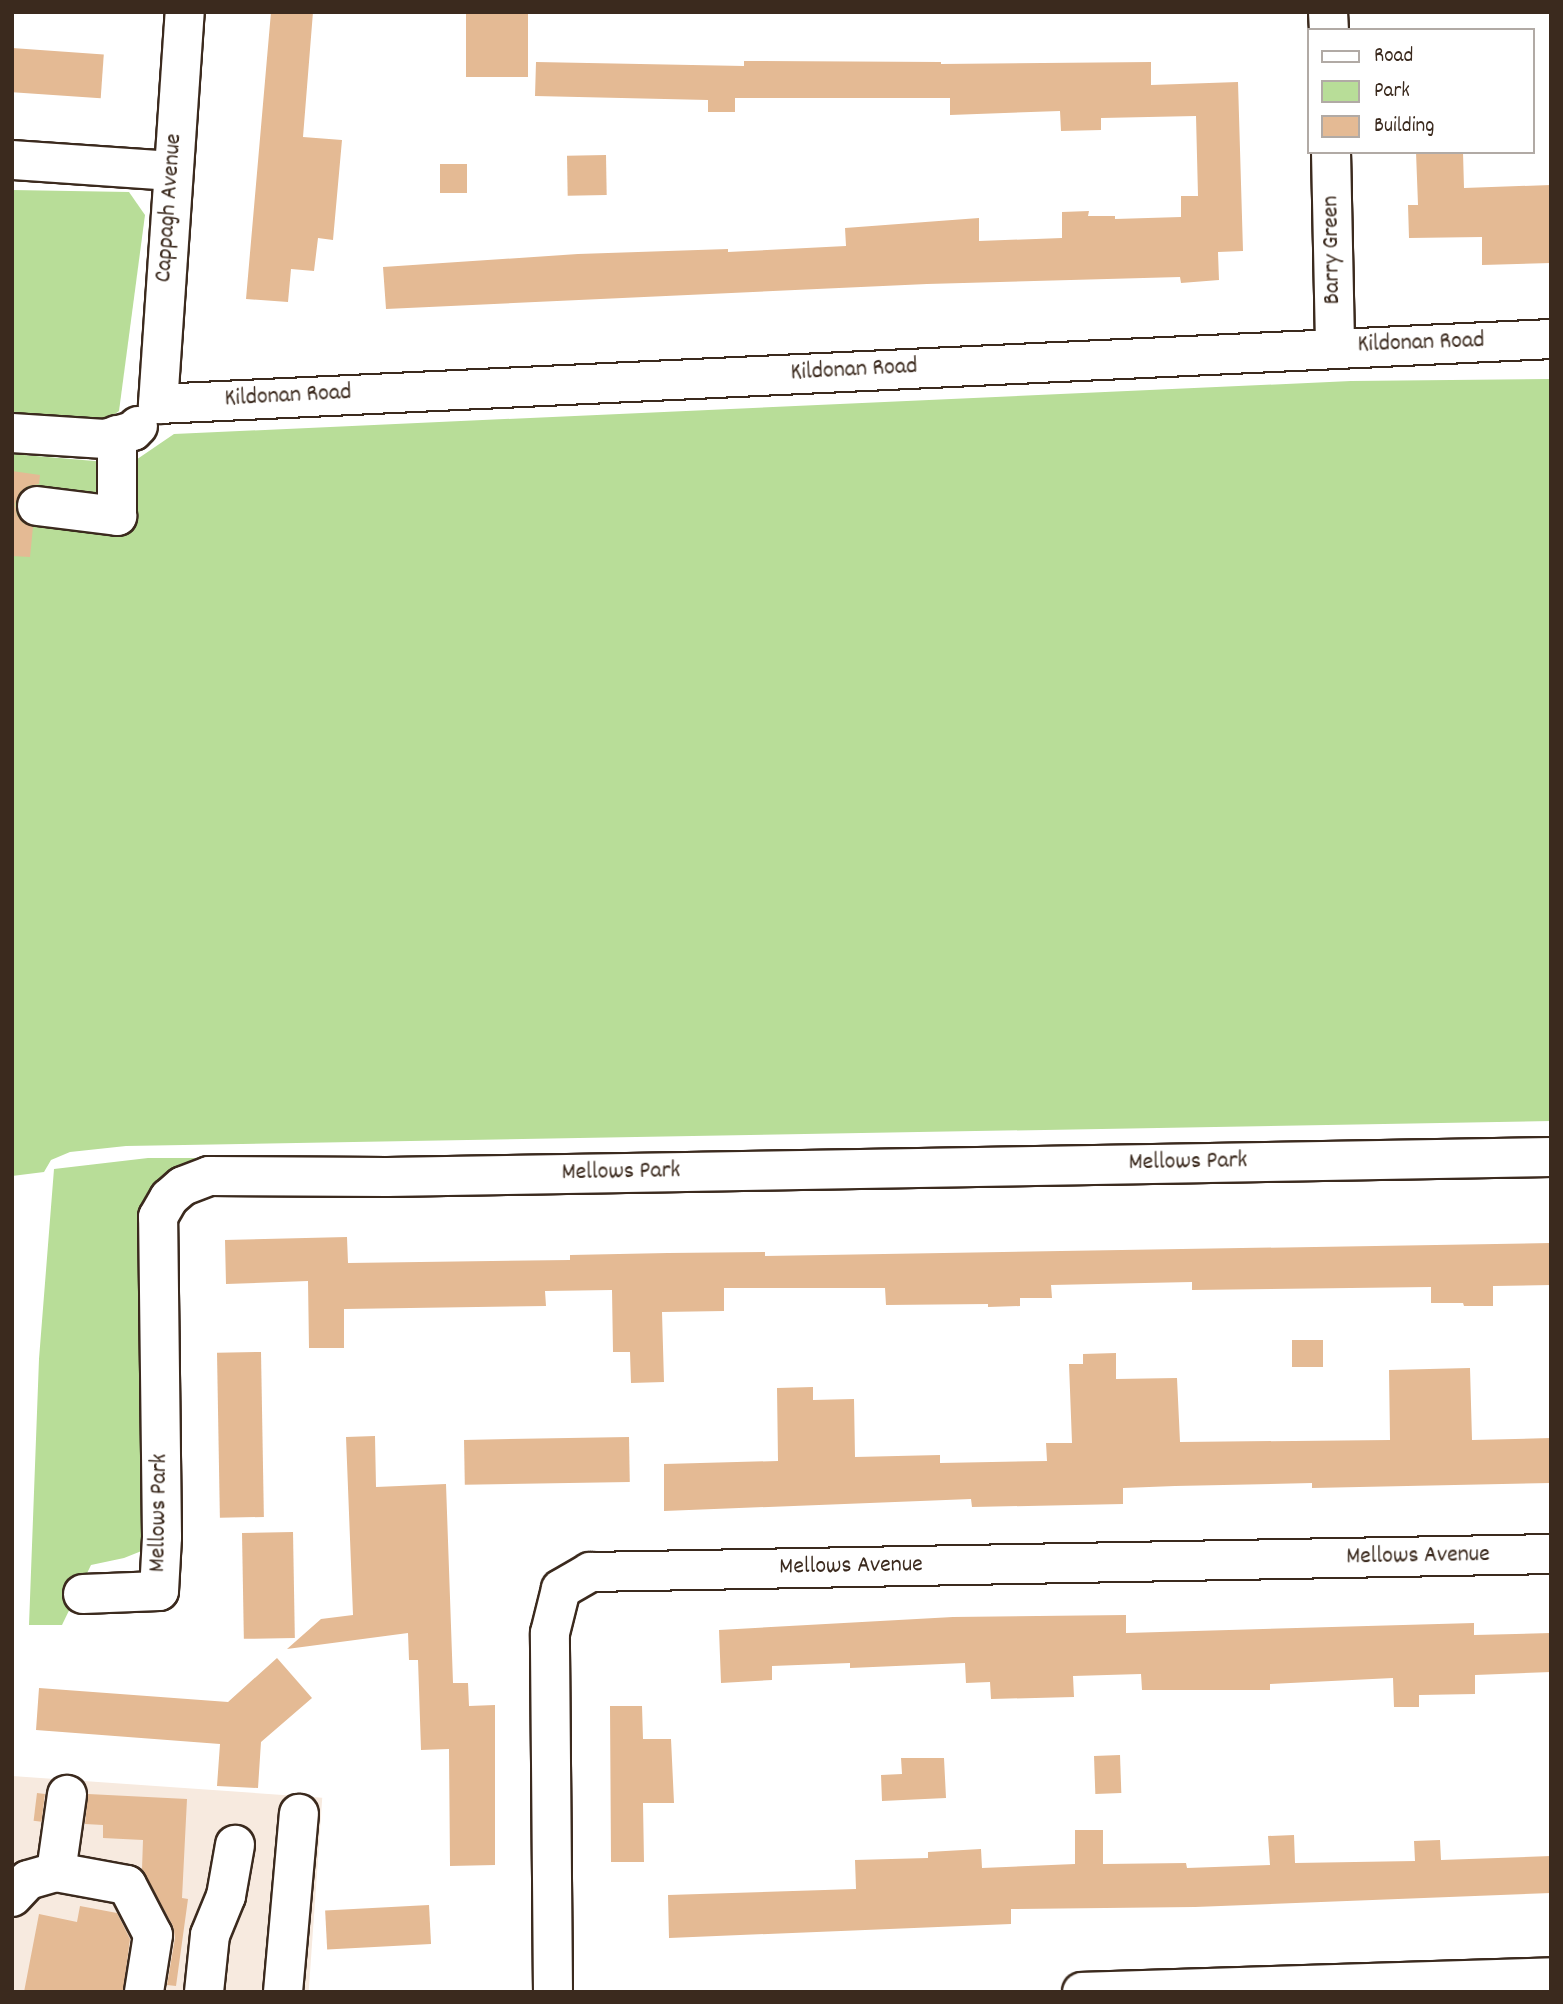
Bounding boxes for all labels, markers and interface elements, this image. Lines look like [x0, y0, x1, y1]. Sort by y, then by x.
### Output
legend [1308, 28, 1535, 154]
text: Road [1374, 42, 1413, 72]
text: Park [1374, 77, 1410, 107]
text: Building [1374, 112, 1434, 142]
street label: Cappagh Avenue [150, 133, 190, 283]
street label: Barry Green [1318, 195, 1348, 305]
street label: Kildonan Road [1357, 327, 1485, 361]
street label: Kildonan Road [790, 353, 918, 389]
street label: Kildonan Road [224, 379, 352, 415]
street label: Mellows Park [1128, 1148, 1248, 1178]
street label: Mellows Park [561, 1158, 681, 1188]
street label: Mellows Park [145, 1453, 175, 1573]
street label: Mellows Avenue [1346, 1541, 1490, 1573]
street label: Mellows Avenue [779, 1551, 923, 1583]

